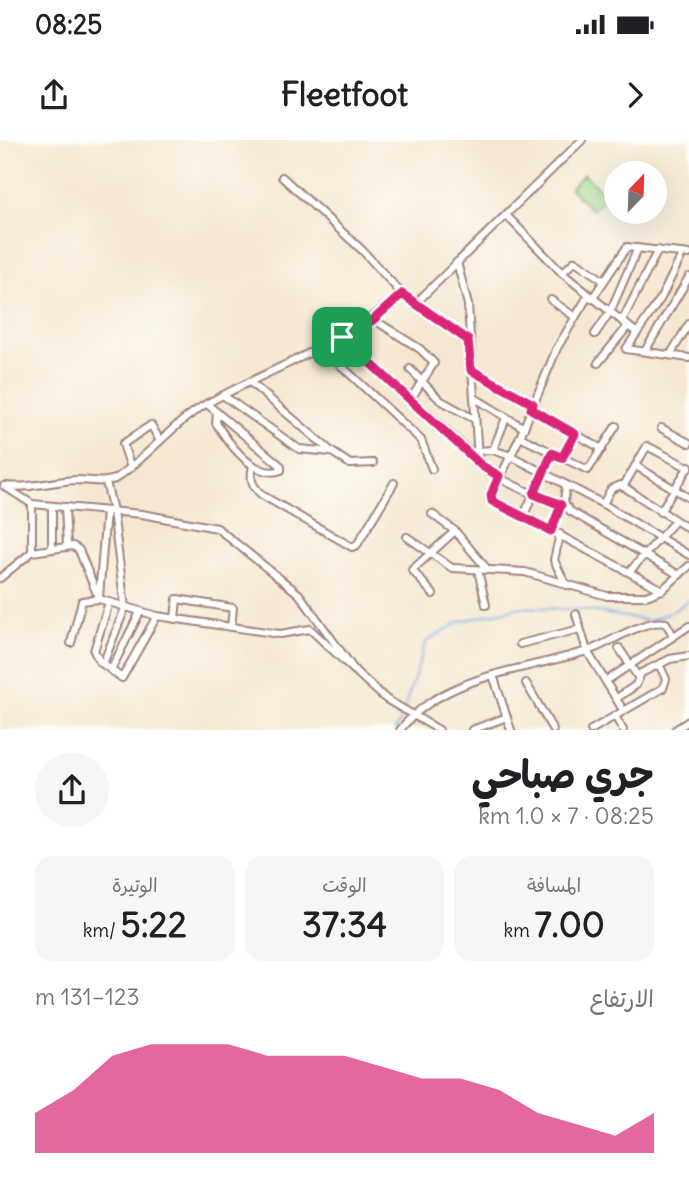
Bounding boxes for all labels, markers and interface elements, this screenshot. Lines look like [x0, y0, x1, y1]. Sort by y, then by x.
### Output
text: 08:25 [35, 8, 102, 41]
text: Fleetfoot [281, 74, 408, 115]
icon: share [35, 76, 73, 114]
icon: forward [616, 76, 654, 114]
north arrow [604, 161, 667, 224]
map controls [604, 161, 667, 224]
pin [312, 307, 372, 367]
icon: arrive [323, 318, 361, 356]
text: جري صباحي [471, 751, 654, 798]
button: share [35, 753, 109, 827]
text: 08:25 · 7 × 1.0 km [478, 801, 654, 830]
text: الوتيرة [112, 873, 158, 897]
text: الوقت [322, 873, 367, 897]
text: المسافة [527, 873, 581, 897]
text: 5:22 [121, 902, 187, 946]
text: 37:34 [302, 902, 387, 946]
text: 7.00 [534, 902, 605, 946]
text: /km [83, 918, 121, 942]
text: km [503, 918, 534, 942]
text: 123–131 m [35, 982, 140, 1011]
text: الارتفاع [590, 984, 654, 1013]

